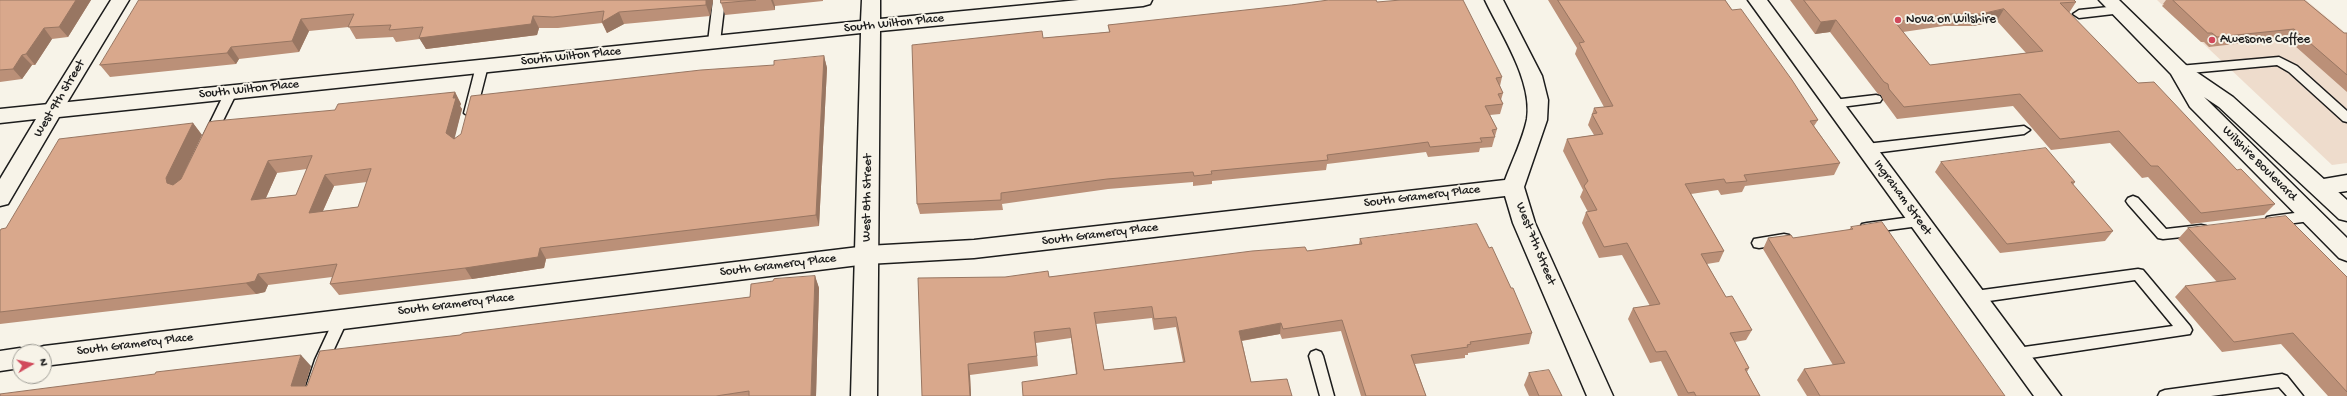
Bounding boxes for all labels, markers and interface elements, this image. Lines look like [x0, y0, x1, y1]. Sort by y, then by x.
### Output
street label: South Wilton Place [843, 11, 945, 37]
place label: Nova on Wilshire [1906, 12, 1996, 28]
marker: Nova on Wilshire [1893, 15, 1903, 25]
place label: Awesome Coffee [2220, 32, 2310, 48]
marker: Awesome Coffee [2207, 35, 2217, 45]
street label: South Wilton Place [520, 44, 622, 70]
street label: West 9th Street [31, 57, 89, 141]
street label: South Wilton Place [198, 77, 300, 103]
street label: Wilshire Boulevard [2218, 123, 2300, 205]
street label: West 8th Street [859, 154, 877, 242]
street label: Ingraham Street [1869, 157, 1935, 239]
street label: South Gramercy Place [1363, 182, 1481, 212]
street label: West 7th Street [1511, 200, 1559, 288]
street label: South Gramercy Place [1041, 220, 1159, 250]
street label: South Gramercy Place [719, 251, 837, 281]
street label: South Gramercy Place [397, 290, 515, 320]
street label: South Gramercy Place [76, 330, 194, 360]
north arrow [12, 344, 52, 384]
text: N [36, 358, 49, 367]

